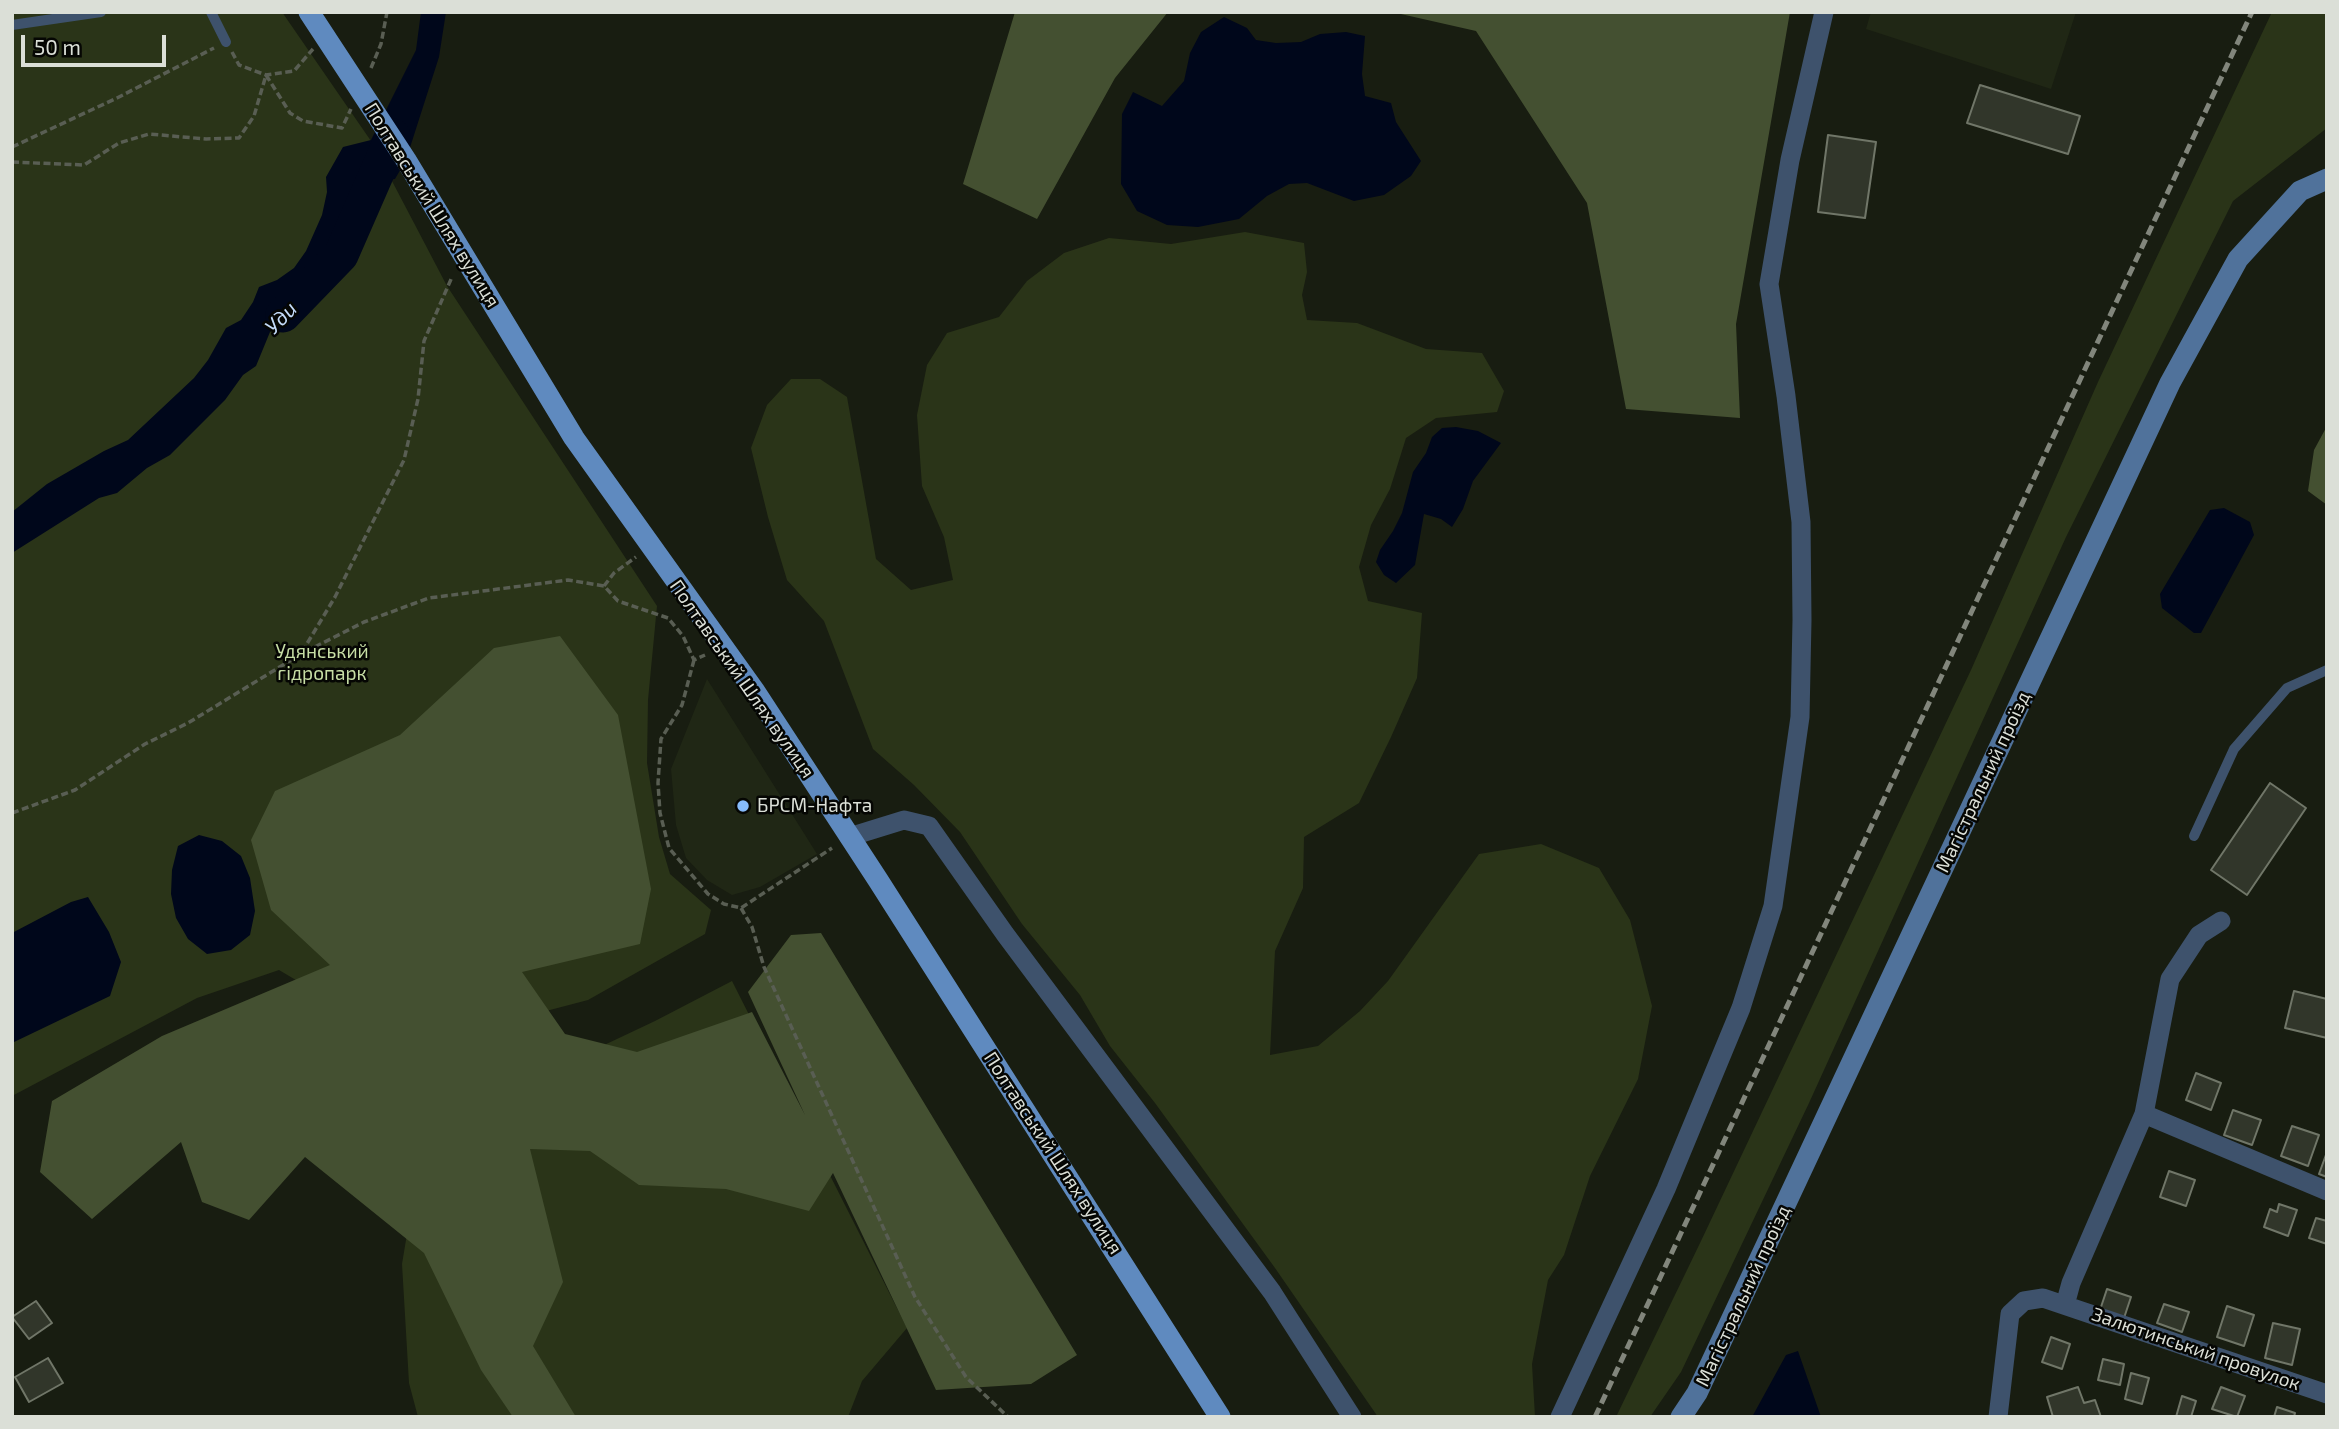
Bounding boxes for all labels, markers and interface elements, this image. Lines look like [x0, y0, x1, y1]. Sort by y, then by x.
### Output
scale bar [24, 21, 170, 65]
text: 50 m [34, 34, 81, 59]
street label: Полтавський Шлях вулиця [360, 99, 504, 311]
water label: Уди [260, 297, 302, 339]
street label: Полтавський Шлях вулиця [665, 576, 819, 782]
park label: Удянський гідропарк [275, 641, 369, 685]
street label: Магістральний проїзд [1931, 688, 2035, 876]
place label: БРСМ-Нафта [757, 795, 872, 817]
marker: БРСМ-Нафта [735, 798, 751, 814]
street label: Полтавський Шлях вулиця [979, 1048, 1127, 1258]
street label: Магістральний проїзд [1691, 1202, 1795, 1390]
street label: Залютинський провулок [2089, 1303, 2303, 1395]

